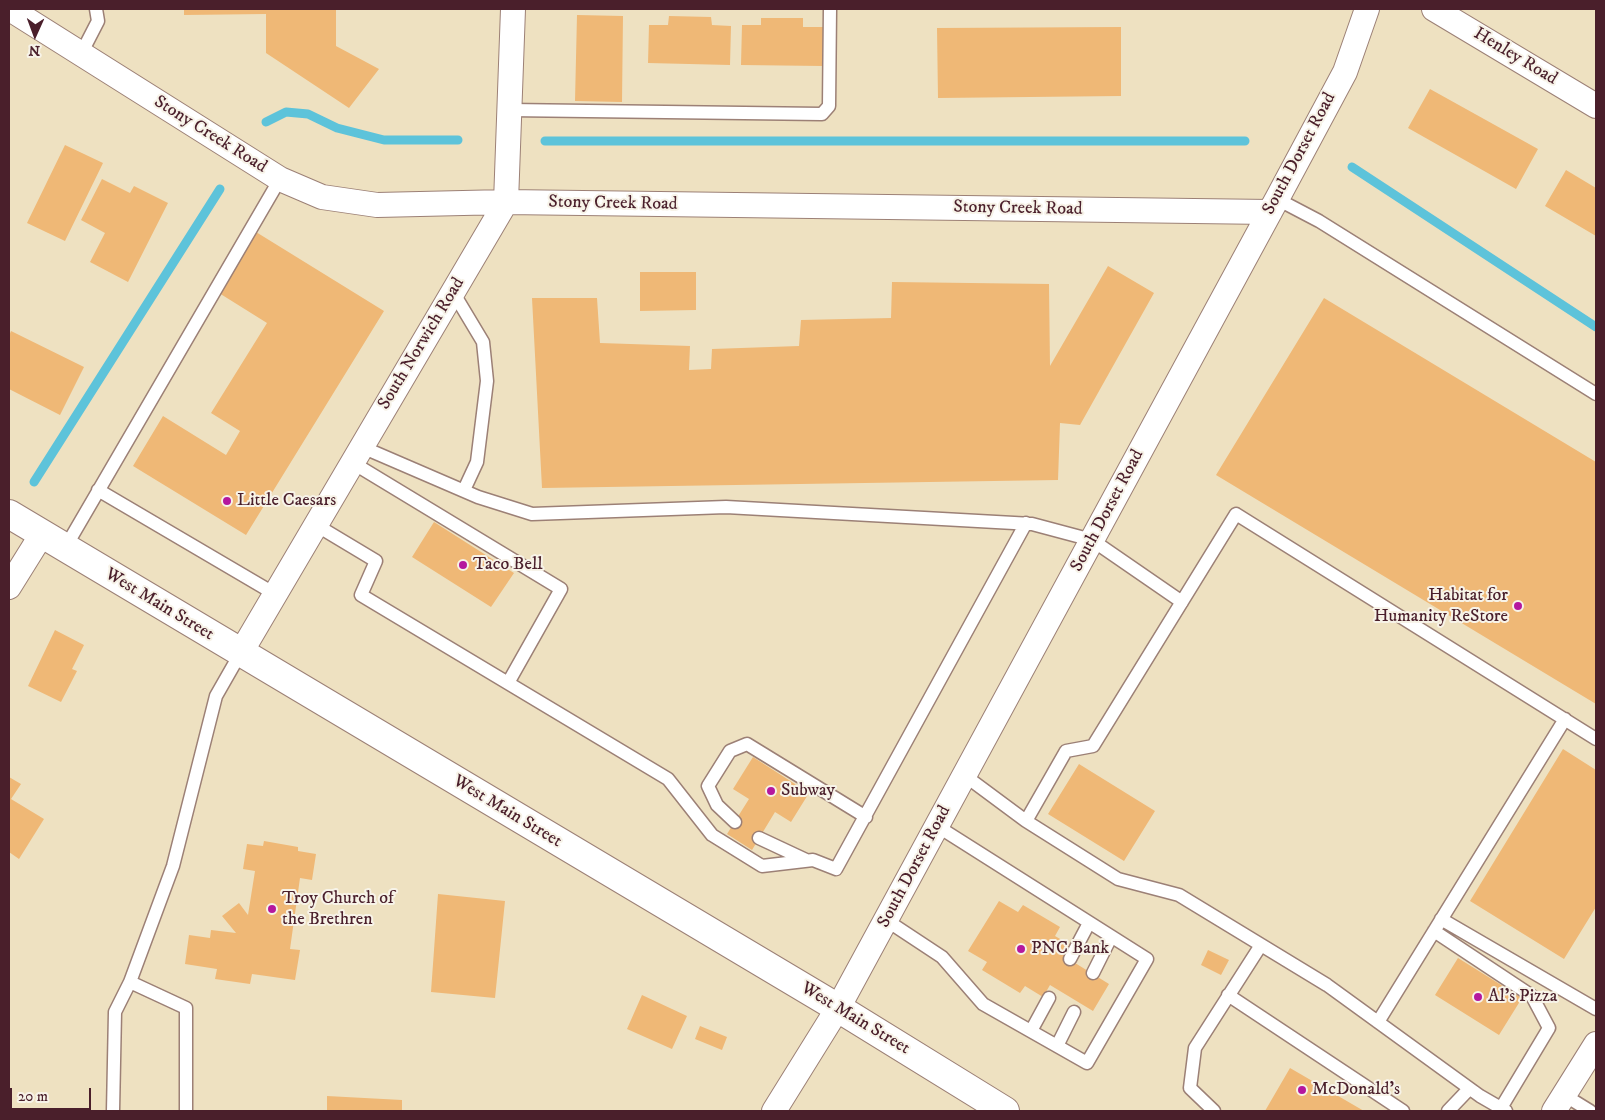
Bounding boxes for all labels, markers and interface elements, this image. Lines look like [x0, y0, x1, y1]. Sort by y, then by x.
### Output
north arrow [10, 10, 60, 60]
street label: Henley Road [1469, 23, 1561, 91]
text: N [28, 41, 41, 59]
street label: South Dorset Road [1259, 89, 1341, 219]
street label: Stony Creek Road [150, 92, 270, 178]
street label: Stony Creek Road [548, 192, 678, 216]
street label: Stony Creek Road [953, 197, 1083, 221]
street label: South Norwich Road [374, 274, 470, 414]
street label: South Dorset Road [1067, 446, 1149, 576]
place label: Little Caesars [237, 490, 336, 512]
marker: Little Caesars [221, 495, 233, 507]
place label: Taco Bell [473, 554, 543, 576]
marker: Taco Bell [457, 559, 469, 571]
street label: West Main Street [101, 564, 217, 646]
place label: Habitat for Humanity ReStore [1374, 585, 1508, 628]
marker: Habitat for Humanity ReStore [1512, 600, 1524, 612]
street label: West Main Street [449, 771, 565, 853]
place label: Subway [781, 780, 835, 802]
marker: Subway [765, 785, 777, 797]
street label: South Dorset Road [874, 802, 956, 932]
place label: Troy Church of the Brethren [282, 888, 394, 931]
marker: Troy Church of the Brethren [266, 903, 278, 915]
place label: PNC Bank [1031, 938, 1109, 960]
marker: PNC Bank [1015, 943, 1027, 955]
street label: West Main Street [797, 978, 913, 1060]
place label: Al's Pizza [1488, 986, 1557, 1008]
marker: Al's Pizza [1472, 991, 1484, 1003]
scale bar [12, 1078, 94, 1110]
place label: McDonald's [1312, 1079, 1400, 1101]
marker: McDonald's [1296, 1084, 1308, 1096]
text: 20 m [18, 1087, 48, 1106]

